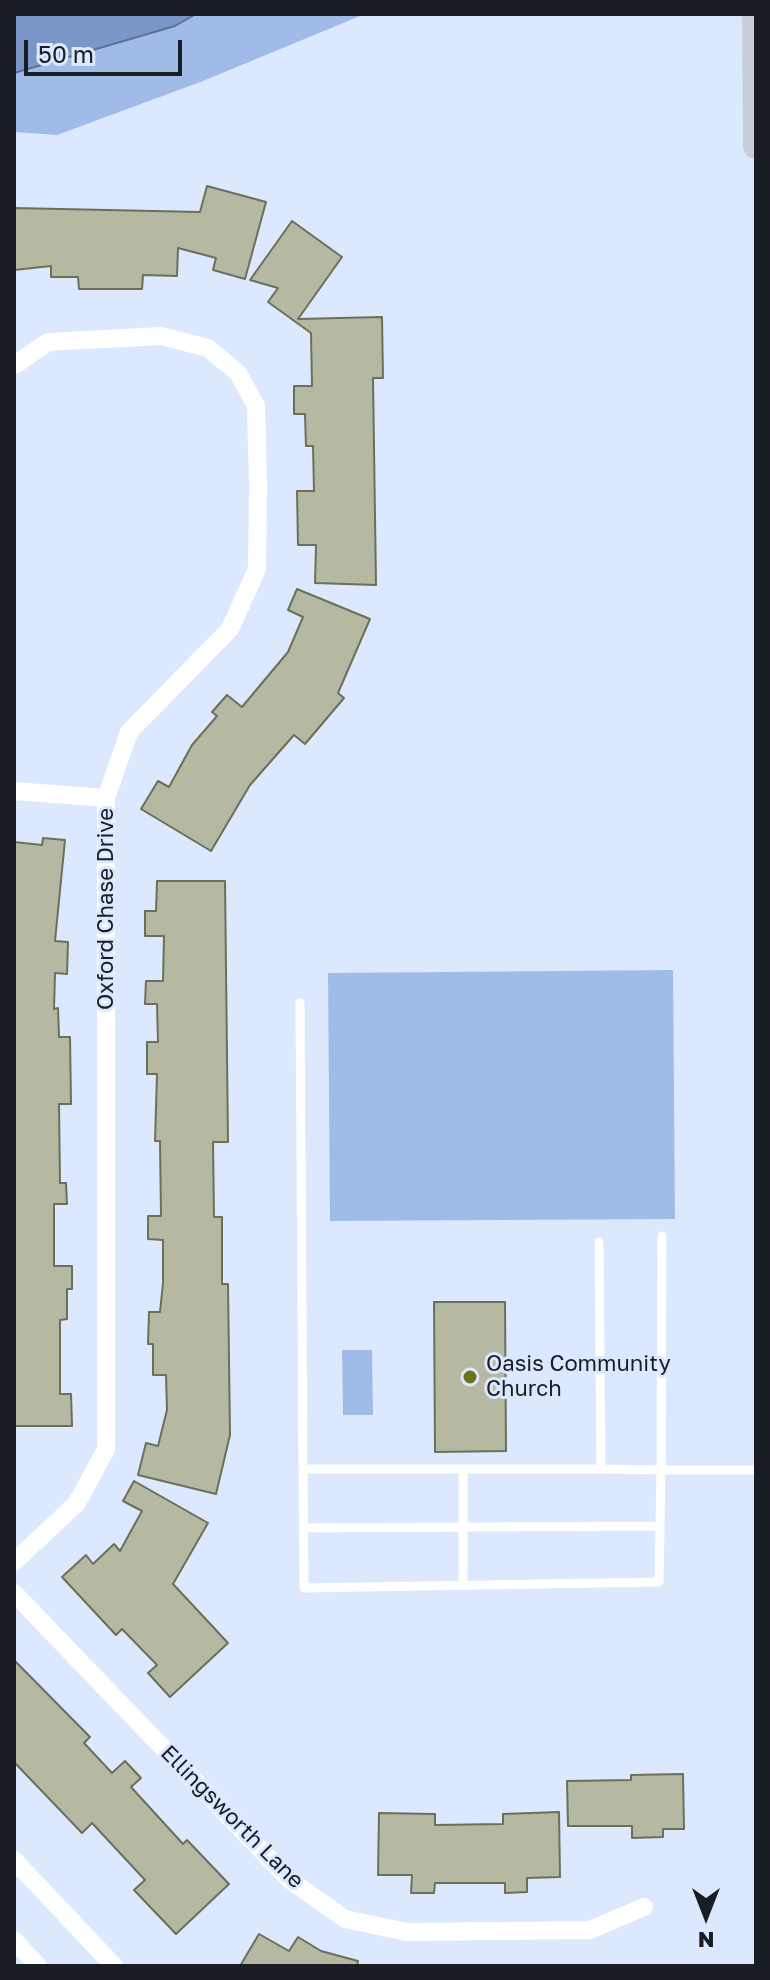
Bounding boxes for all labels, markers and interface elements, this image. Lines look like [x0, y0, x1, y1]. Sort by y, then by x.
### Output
scale bar [28, 24, 186, 74]
text: 50 m [38, 39, 94, 68]
street label: Oxford Chase Drive [93, 808, 119, 1010]
place label: Oasis Community Church [486, 1351, 671, 1402]
marker: Oasis Community Church [461, 1368, 479, 1386]
street label: Ellingsworth Lane [155, 1740, 309, 1894]
north arrow [666, 1876, 746, 1956]
text: N [698, 1927, 714, 1954]

